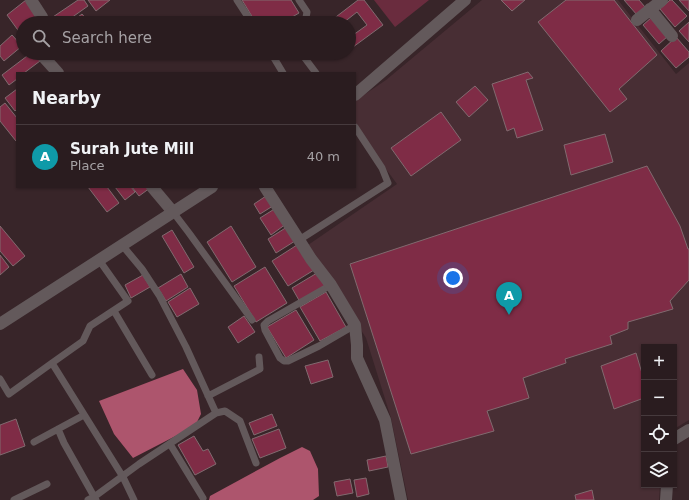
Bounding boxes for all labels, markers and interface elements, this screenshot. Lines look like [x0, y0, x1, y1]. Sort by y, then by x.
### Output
search box [16, 16, 356, 60]
icon: search [30, 27, 52, 49]
text: Search here [62, 29, 152, 47]
text: Nearby [32, 88, 101, 108]
text: Surah Jute Mill [70, 140, 194, 158]
text: A [40, 149, 50, 164]
text: 40 m [307, 149, 340, 164]
text: Place [70, 158, 105, 173]
your location [443, 268, 463, 288]
pin: A [496, 282, 522, 315]
map controls [641, 344, 677, 488]
button: + [641, 344, 677, 380]
button: − [641, 380, 677, 416]
button: locate [641, 416, 677, 452]
button: layers [641, 452, 677, 488]

